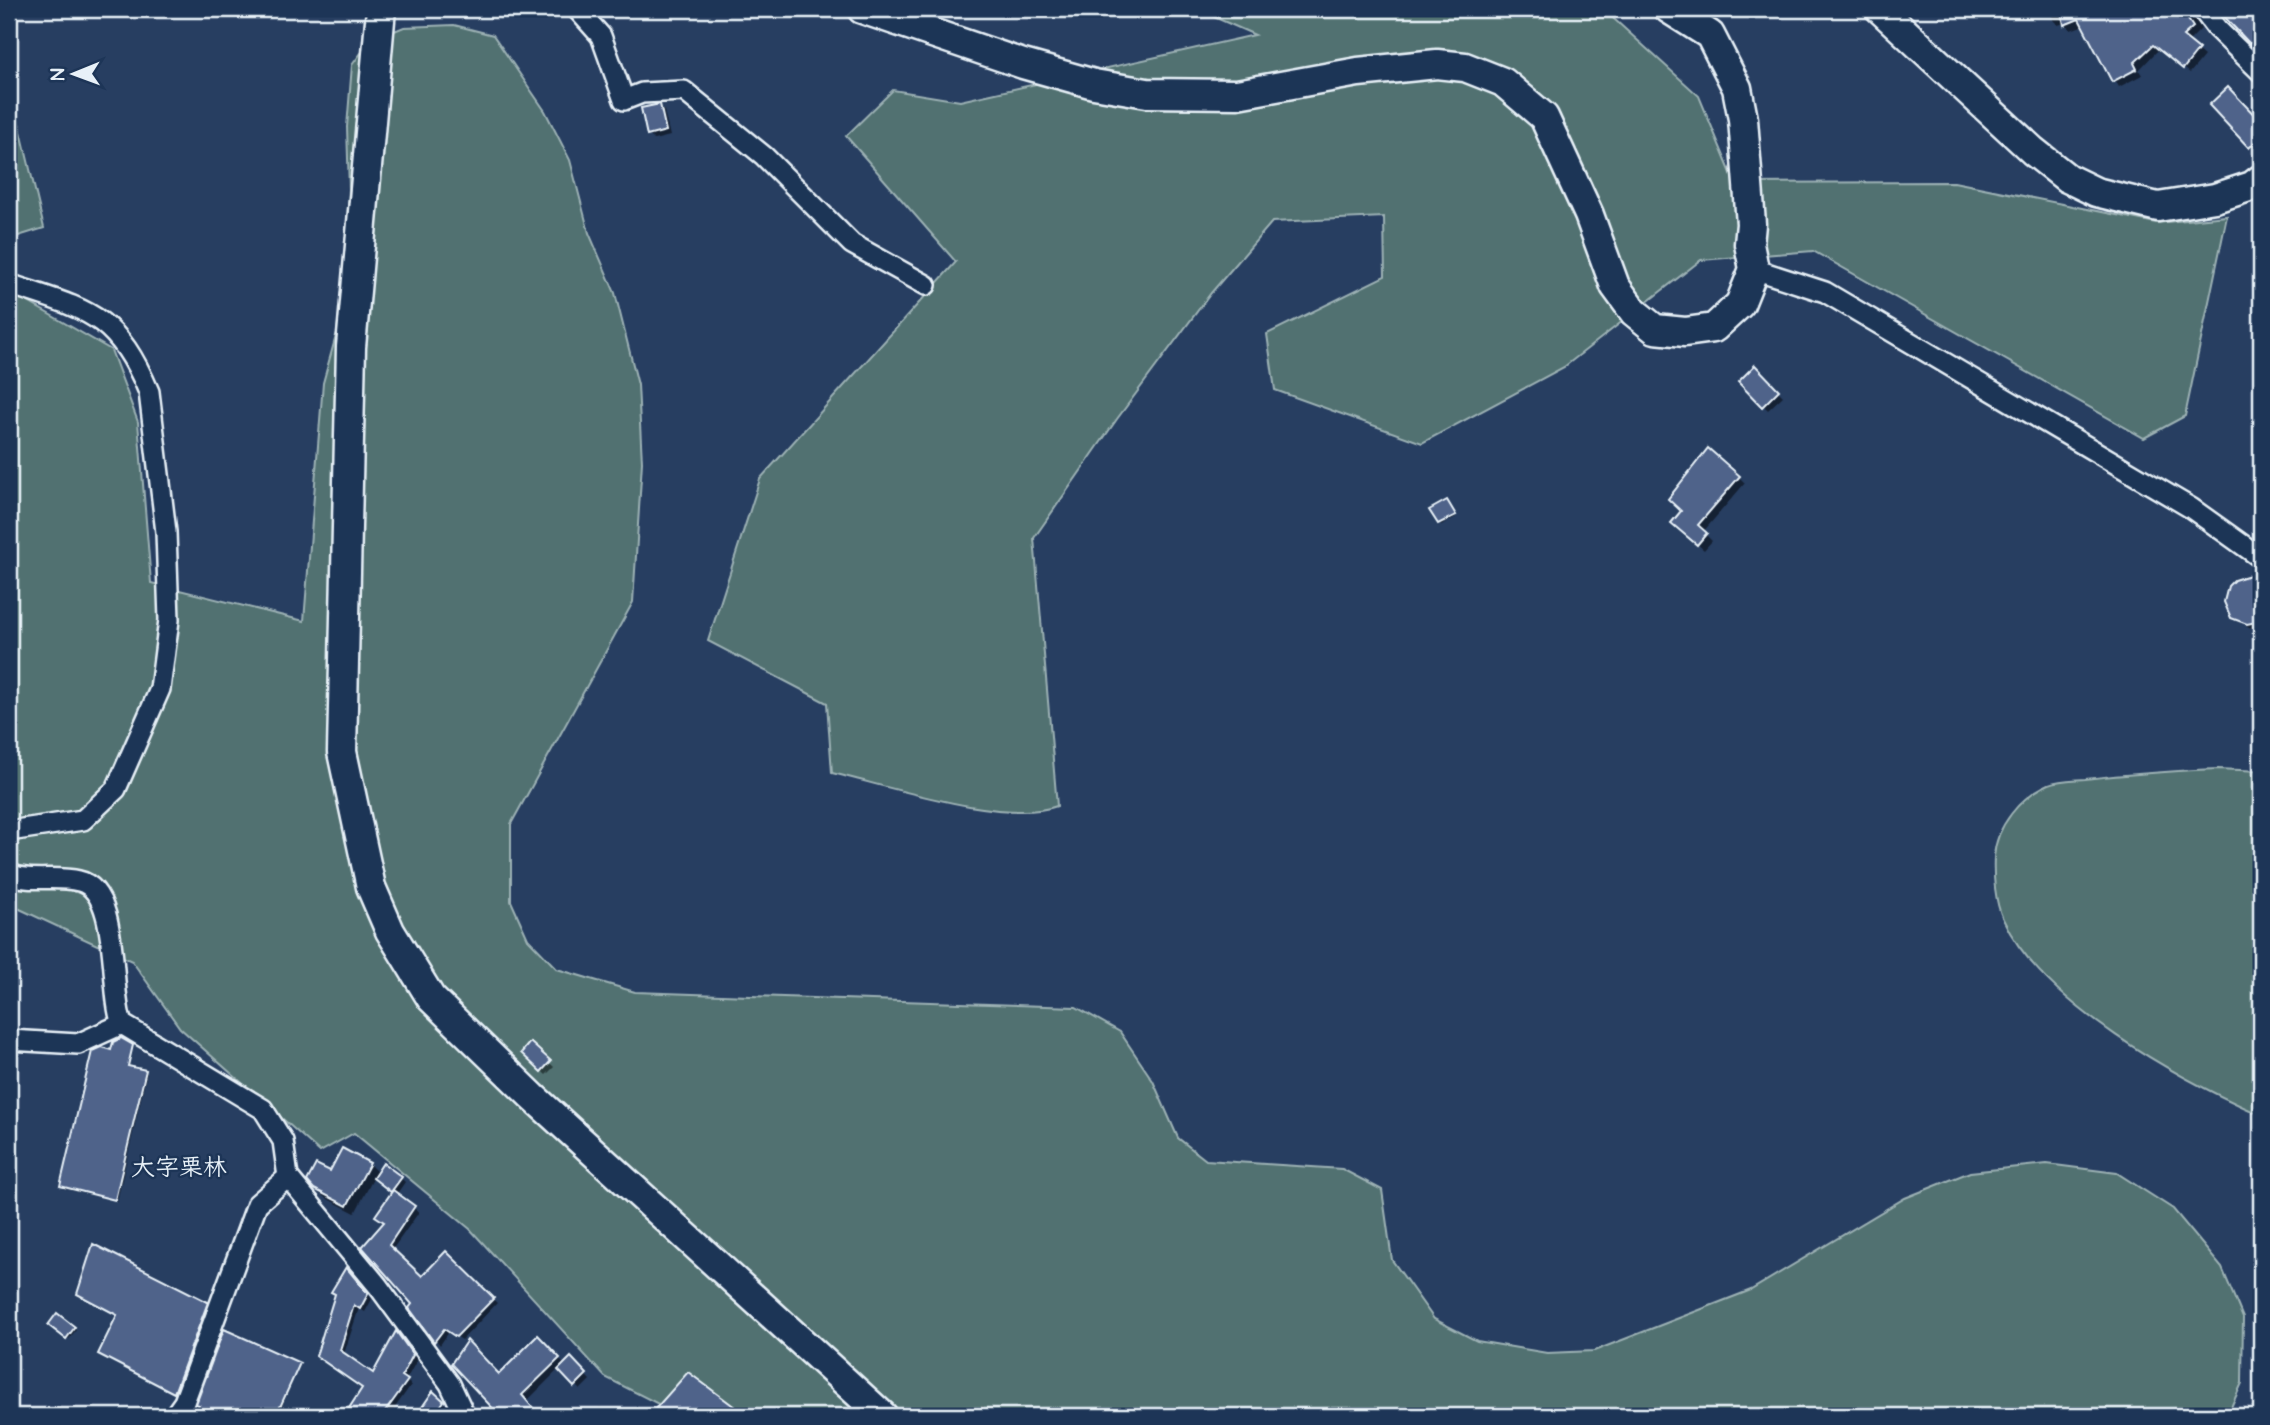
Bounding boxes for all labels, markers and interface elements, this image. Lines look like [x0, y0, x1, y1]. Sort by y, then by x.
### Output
north arrow [38, 38, 108, 108]
text: N [45, 68, 72, 80]
district label: 大字栗林 [131, 1151, 227, 1185]

